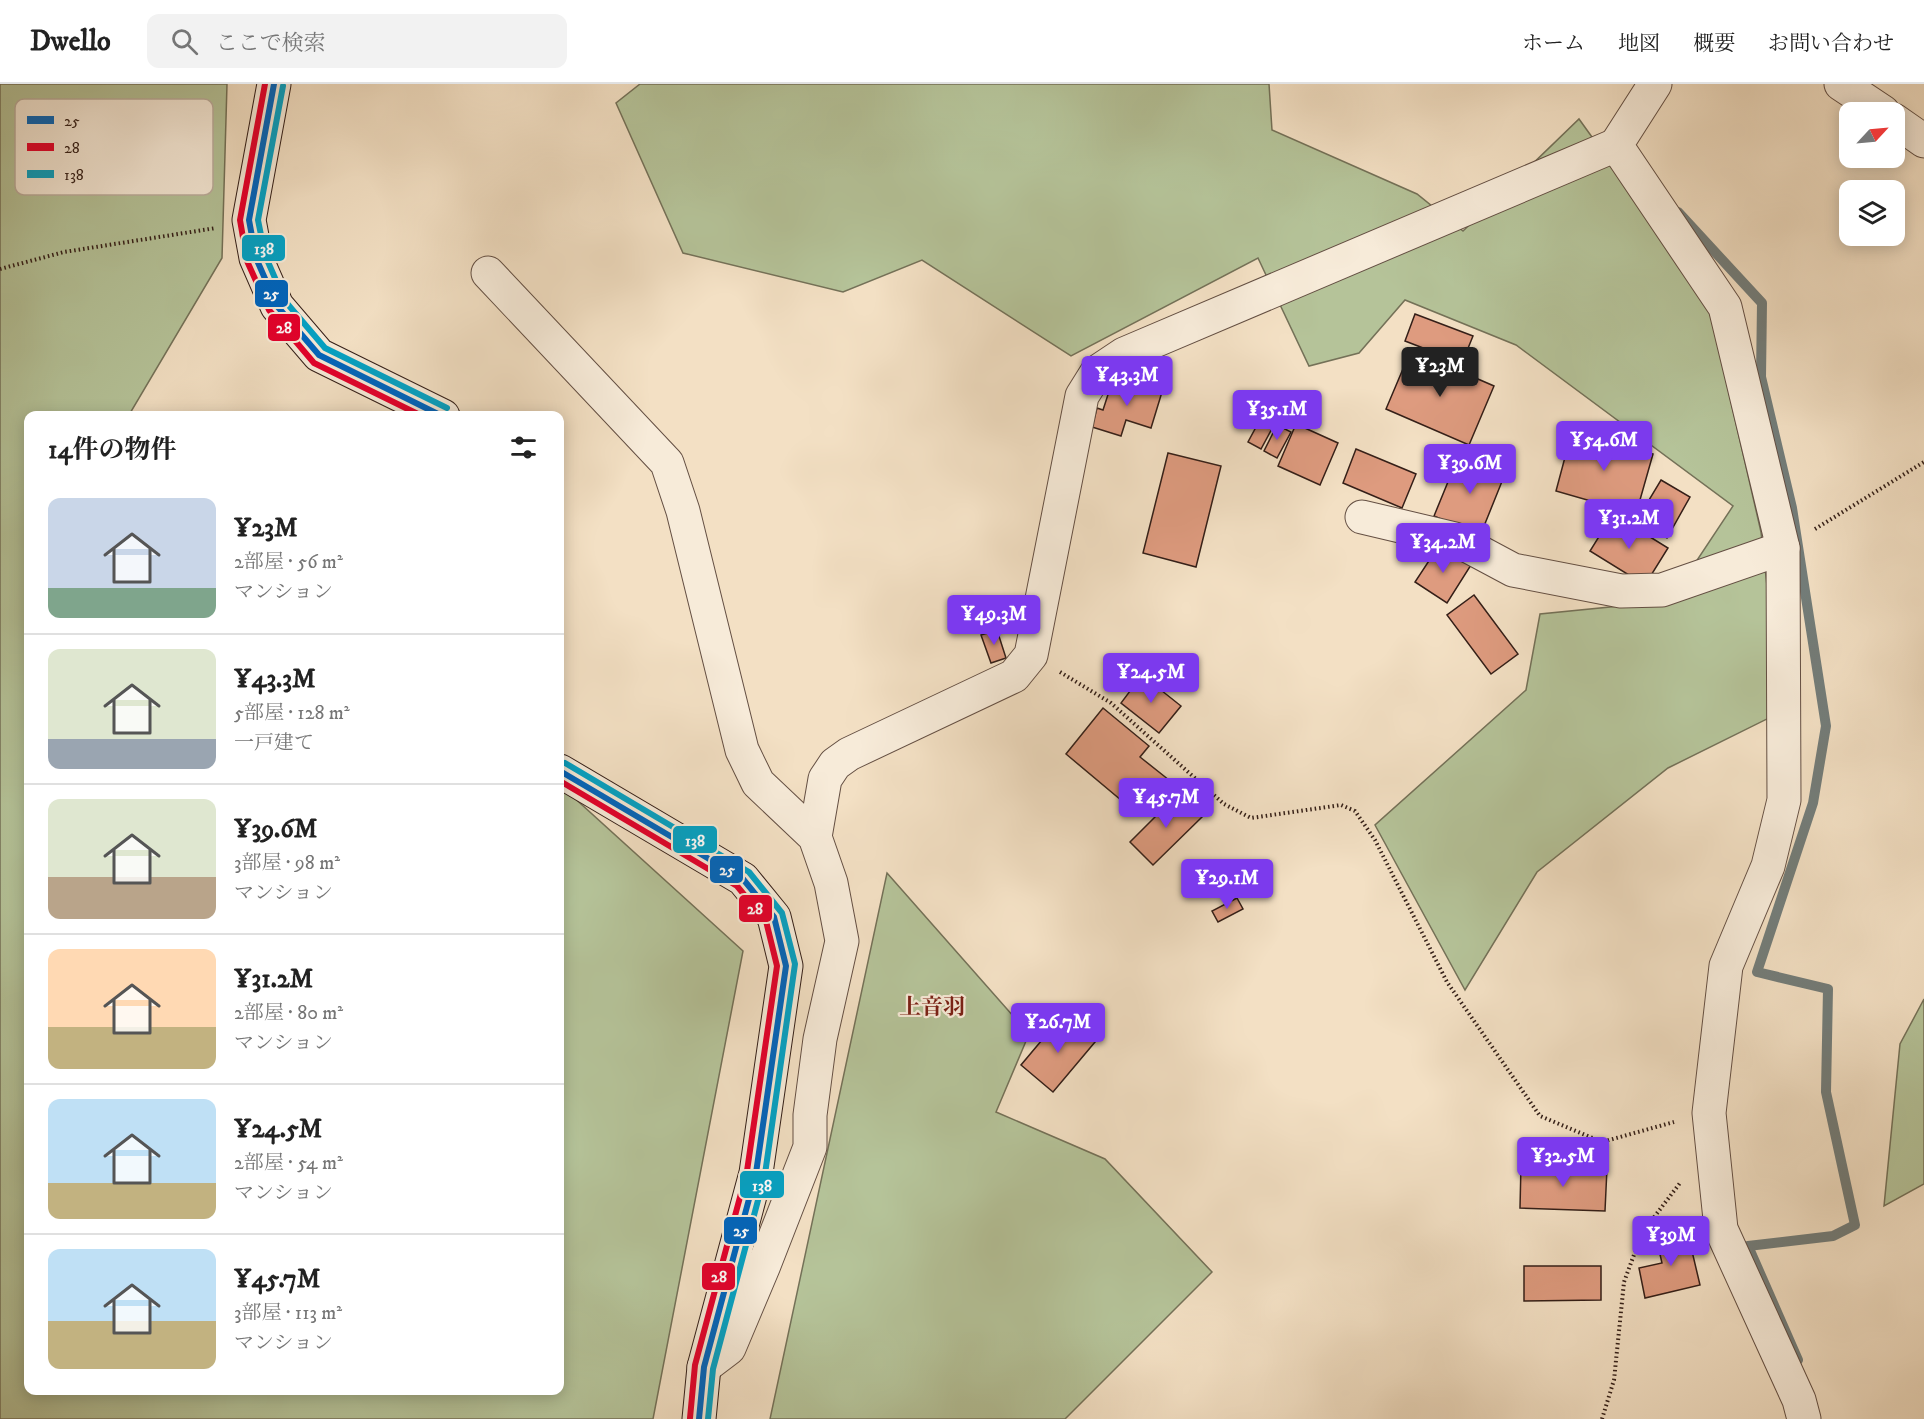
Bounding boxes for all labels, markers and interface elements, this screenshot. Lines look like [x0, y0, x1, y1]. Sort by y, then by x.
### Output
search box [147, 14, 567, 68]
text: Dwello [30, 24, 111, 59]
icon: search [168, 25, 201, 58]
text: ここで検索 [216, 30, 326, 57]
text: ホーム [1522, 31, 1585, 57]
text: 地図 [1618, 31, 1660, 57]
text: 概要 [1693, 31, 1735, 57]
text: お問い合わせ [1768, 31, 1894, 57]
legend [15, 99, 213, 195]
north arrow [1839, 102, 1905, 168]
map controls [1839, 102, 1905, 246]
text: 25 [64, 111, 80, 131]
text: 28 [64, 138, 80, 158]
text: 138 [64, 165, 84, 185]
button: layers [1839, 180, 1905, 246]
line badge: 138 [241, 234, 286, 262]
text: 138 [254, 239, 274, 259]
line badge: 25 [254, 279, 289, 308]
text: 25 [263, 284, 279, 304]
line badge: 28 [267, 313, 301, 342]
text: 28 [276, 318, 292, 338]
pin: ¥23M [1404, 347, 1476, 398]
text: ¥23M [1416, 354, 1464, 379]
pin: ¥43.3M [1078, 356, 1176, 407]
text: ¥43.3M [1096, 363, 1158, 388]
pin: ¥35.1M [1228, 390, 1326, 441]
text: ¥35.1M [1247, 397, 1307, 422]
pin: ¥54.6M [1555, 421, 1653, 472]
text: ¥54.6M [1570, 428, 1638, 453]
icon: filters [507, 431, 540, 464]
text: 14件の物件 [48, 434, 177, 467]
pin: ¥39.6M [1421, 444, 1519, 495]
text: ¥39.6M [1438, 451, 1502, 476]
pin: ¥31.2M [1580, 499, 1678, 550]
text: ¥31.2M [1598, 506, 1660, 531]
text: ¥23M [234, 512, 298, 545]
icon: home [96, 522, 168, 594]
pin: ¥34.2M [1394, 523, 1492, 574]
text: ¥34.2M [1410, 530, 1476, 555]
text: 2部屋 · 56 m² [234, 550, 343, 575]
text: マンション [234, 580, 333, 605]
pin: ¥49.3M [945, 595, 1043, 646]
text: ¥49.3M [961, 602, 1027, 627]
pin: ¥24.5M [1102, 653, 1200, 704]
text: ¥24.5M [1117, 660, 1185, 685]
text: ¥43.3M [234, 663, 316, 696]
icon: home [96, 673, 168, 745]
text: 5部屋 · 128 m² [234, 701, 350, 726]
text: 一戸建て [234, 731, 314, 756]
pin: ¥45.7M [1117, 778, 1215, 829]
text: ¥45.7M [1133, 785, 1199, 810]
text: ¥39.6M [234, 813, 318, 846]
icon: home [96, 823, 168, 895]
line badge: 138 [672, 825, 718, 854]
text: 138 [685, 831, 705, 851]
text: 3部屋 · 98 m² [234, 851, 340, 876]
line badge: 25 [709, 855, 744, 884]
pin: ¥29.1M [1178, 859, 1276, 910]
text: 25 [719, 860, 735, 880]
text: ¥29.1M [1195, 866, 1259, 891]
text: マンション [234, 881, 333, 906]
line badge: 28 [738, 894, 773, 923]
text: 28 [747, 899, 763, 919]
text: ¥31.2M [234, 963, 313, 996]
icon: home [96, 973, 168, 1045]
district label: 上音羽 [899, 994, 965, 1021]
text: 2部屋 · 80 m² [234, 1001, 343, 1026]
pin: ¥26.7M [1009, 1003, 1107, 1054]
text: ¥26.7M [1025, 1010, 1091, 1035]
text: マンション [234, 1031, 333, 1056]
text: ¥24.5M [234, 1113, 322, 1146]
icon: home [96, 1123, 168, 1195]
pin: ¥32.5M [1514, 1137, 1612, 1188]
text: ¥32.5M [1531, 1144, 1595, 1169]
text: 2部屋 · 54 m² [234, 1151, 343, 1176]
line badge: 138 [739, 1170, 785, 1199]
text: 138 [752, 1176, 772, 1196]
text: マンション [234, 1181, 333, 1206]
line badge: 25 [723, 1216, 758, 1245]
pin: ¥39M [1635, 1216, 1707, 1267]
text: 25 [733, 1221, 749, 1241]
text: ¥39M [1646, 1223, 1696, 1248]
line badge: 28 [701, 1262, 736, 1291]
text: ¥45.7M [234, 1263, 320, 1296]
text: 28 [711, 1267, 727, 1287]
icon: home [96, 1273, 168, 1345]
text: 3部屋 · 113 m² [234, 1301, 342, 1326]
text: マンション [234, 1331, 333, 1356]

